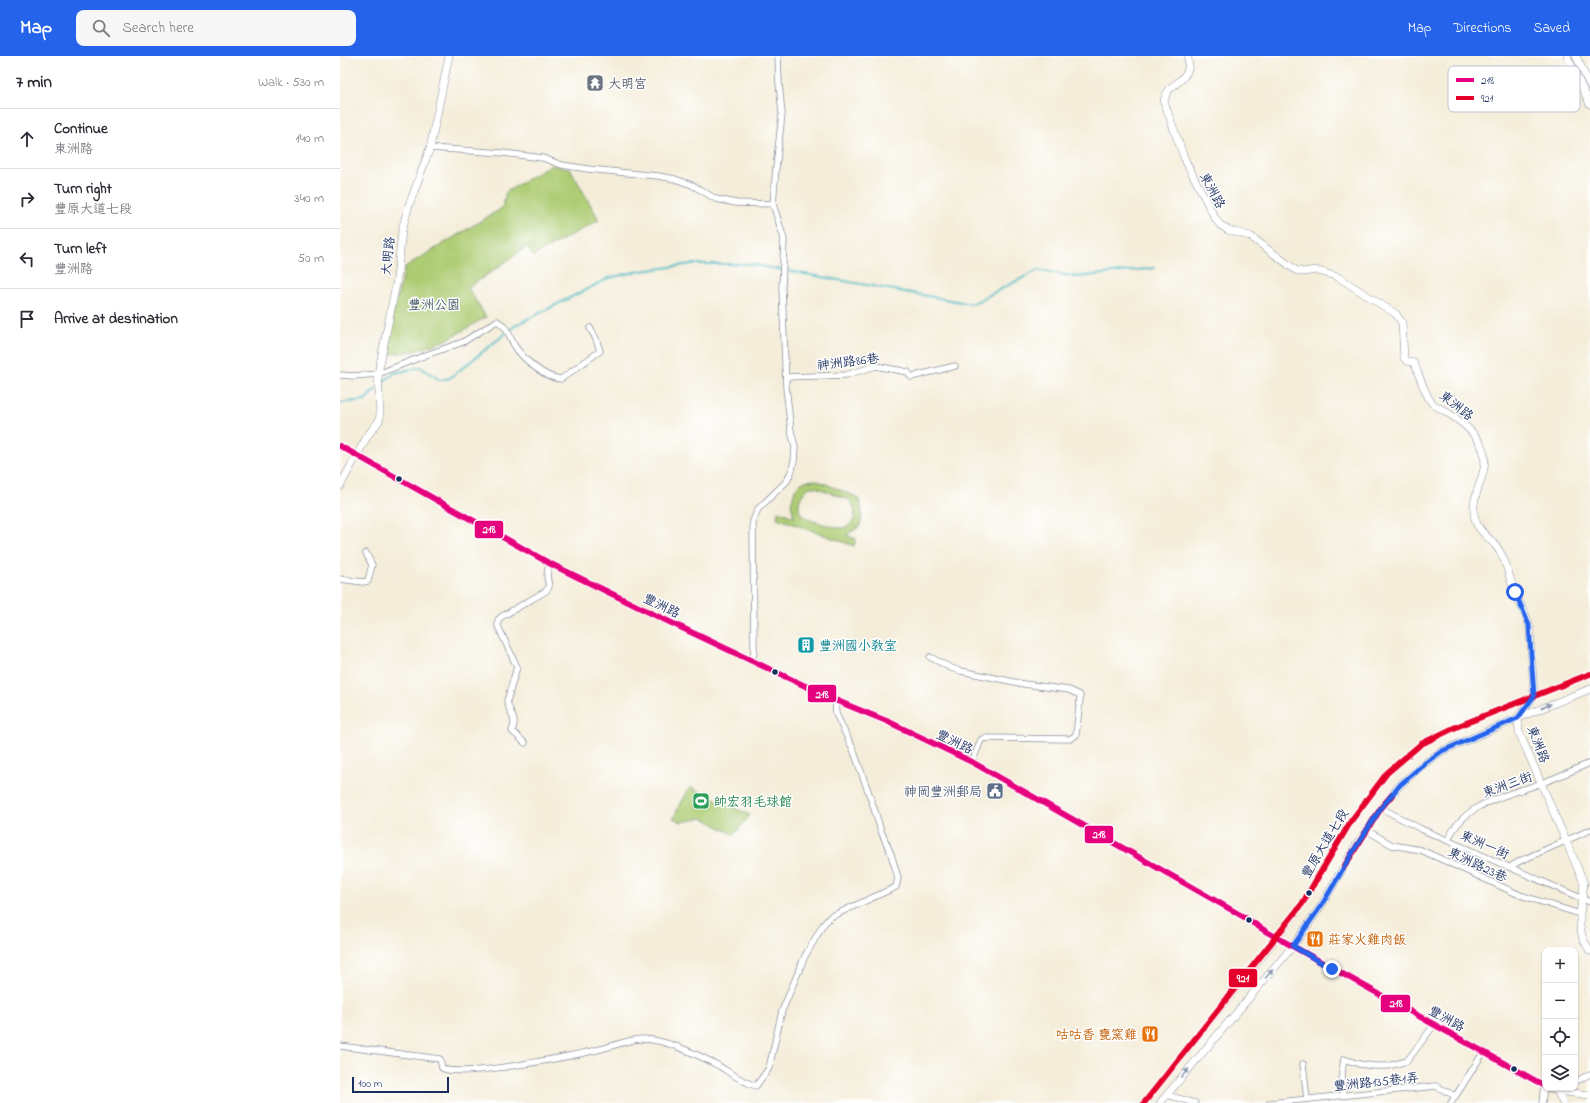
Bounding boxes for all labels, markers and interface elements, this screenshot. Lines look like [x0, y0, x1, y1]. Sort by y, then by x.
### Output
search box [76, 10, 356, 46]
text: Map [20, 15, 52, 42]
icon: search [90, 17, 112, 39]
text: Search here [122, 17, 194, 39]
text: Map [1408, 18, 1431, 39]
text: Directions [1453, 18, 1511, 39]
text: Saved [1533, 18, 1570, 39]
legend [1448, 66, 1580, 112]
text: 7 min [16, 70, 52, 95]
text: Walk · 530 m [258, 73, 324, 92]
temple icon: 大明宮 [585, 73, 605, 93]
text: 218 [1481, 73, 1494, 89]
place label: 大明宮 [608, 75, 647, 94]
text: 921 [1481, 91, 1494, 107]
text: Continue [54, 118, 108, 140]
icon: ahead [16, 128, 38, 150]
text: 140 m [296, 129, 324, 148]
text: 東洲路 [54, 140, 93, 159]
street label: 東洲路 [1194, 169, 1229, 212]
text: Turn right [54, 178, 112, 200]
icon: right [16, 188, 38, 210]
text: 340 m [294, 189, 324, 208]
text: 豐原大道七段 [54, 200, 132, 219]
street label: 大明路 [377, 236, 400, 277]
text: Turn left [54, 238, 107, 260]
icon: left [16, 248, 38, 270]
text: 50 m [298, 249, 324, 268]
text: 豐洲路 [54, 260, 93, 279]
park label: 豐洲公園 [408, 296, 460, 315]
icon: arrive [16, 308, 38, 330]
text: Arrive at destination [54, 308, 178, 330]
street label: 神洲路86巷 [816, 349, 880, 376]
street label: 東洲路 [1435, 387, 1477, 426]
unlabelled marker [394, 474, 404, 484]
line badge: 218 [474, 520, 504, 539]
text: 218 [481, 522, 496, 538]
route start [1506, 583, 1524, 601]
street label: 豐洲路 [640, 589, 683, 623]
building icon: 豐洲國小教室 [796, 635, 816, 655]
place label: 豐洲國小教室 [819, 637, 897, 656]
unlabelled marker [770, 667, 780, 677]
line badge: 218 [807, 684, 837, 703]
text: 218 [814, 687, 829, 703]
one-way arrow [1541, 703, 1553, 709]
street label: 東洲路 [1522, 723, 1553, 766]
street label: 豐洲路 [933, 725, 976, 759]
street label: 東洲三街 [1480, 768, 1535, 803]
public building icon: 神岡豐洲郵局 [985, 781, 1005, 801]
place label: 神岡豐洲郵局 [904, 783, 982, 802]
sports icon: 帥宏羽毛球館 [691, 791, 711, 811]
place label: 帥宏羽毛球館 [714, 793, 792, 812]
street label: 豐原大道七段 [1297, 805, 1354, 882]
line badge: 218 [1084, 825, 1114, 844]
street label: 東洲一街 [1457, 826, 1512, 865]
text: 218 [1091, 827, 1106, 843]
street label: 東洲路23巷 [1444, 843, 1510, 887]
unlabelled marker [1304, 888, 1314, 898]
unlabelled marker [1244, 915, 1254, 925]
restaurant icon: 莊家火雞肉飯 [1305, 929, 1325, 949]
place label: 莊家火雞肉飯 [1328, 931, 1406, 950]
map controls [1542, 947, 1578, 1091]
button: + [1542, 947, 1578, 983]
route end [1323, 960, 1341, 978]
line badge: 921 [1228, 968, 1258, 988]
one-way arrow [1264, 968, 1273, 979]
text: 921 [1236, 971, 1250, 987]
button: − [1542, 983, 1578, 1019]
line badge: 218 [1380, 994, 1411, 1013]
text: 218 [1388, 996, 1403, 1012]
street label: 豐洲路 [1425, 1002, 1468, 1037]
button: locate [1542, 1019, 1578, 1055]
restaurant icon: 咕咕香 甕窯雞 [1140, 1024, 1160, 1044]
place label: 咕咕香 甕窯雞 [1056, 1026, 1137, 1045]
button: layers [1542, 1055, 1578, 1091]
unlabelled marker [1509, 1064, 1519, 1074]
one-way arrow [1181, 1068, 1190, 1079]
street label: 豐洲路135巷1弄 [1332, 1069, 1420, 1096]
scale bar [352, 1075, 449, 1094]
text: 100 m [358, 1076, 382, 1092]

